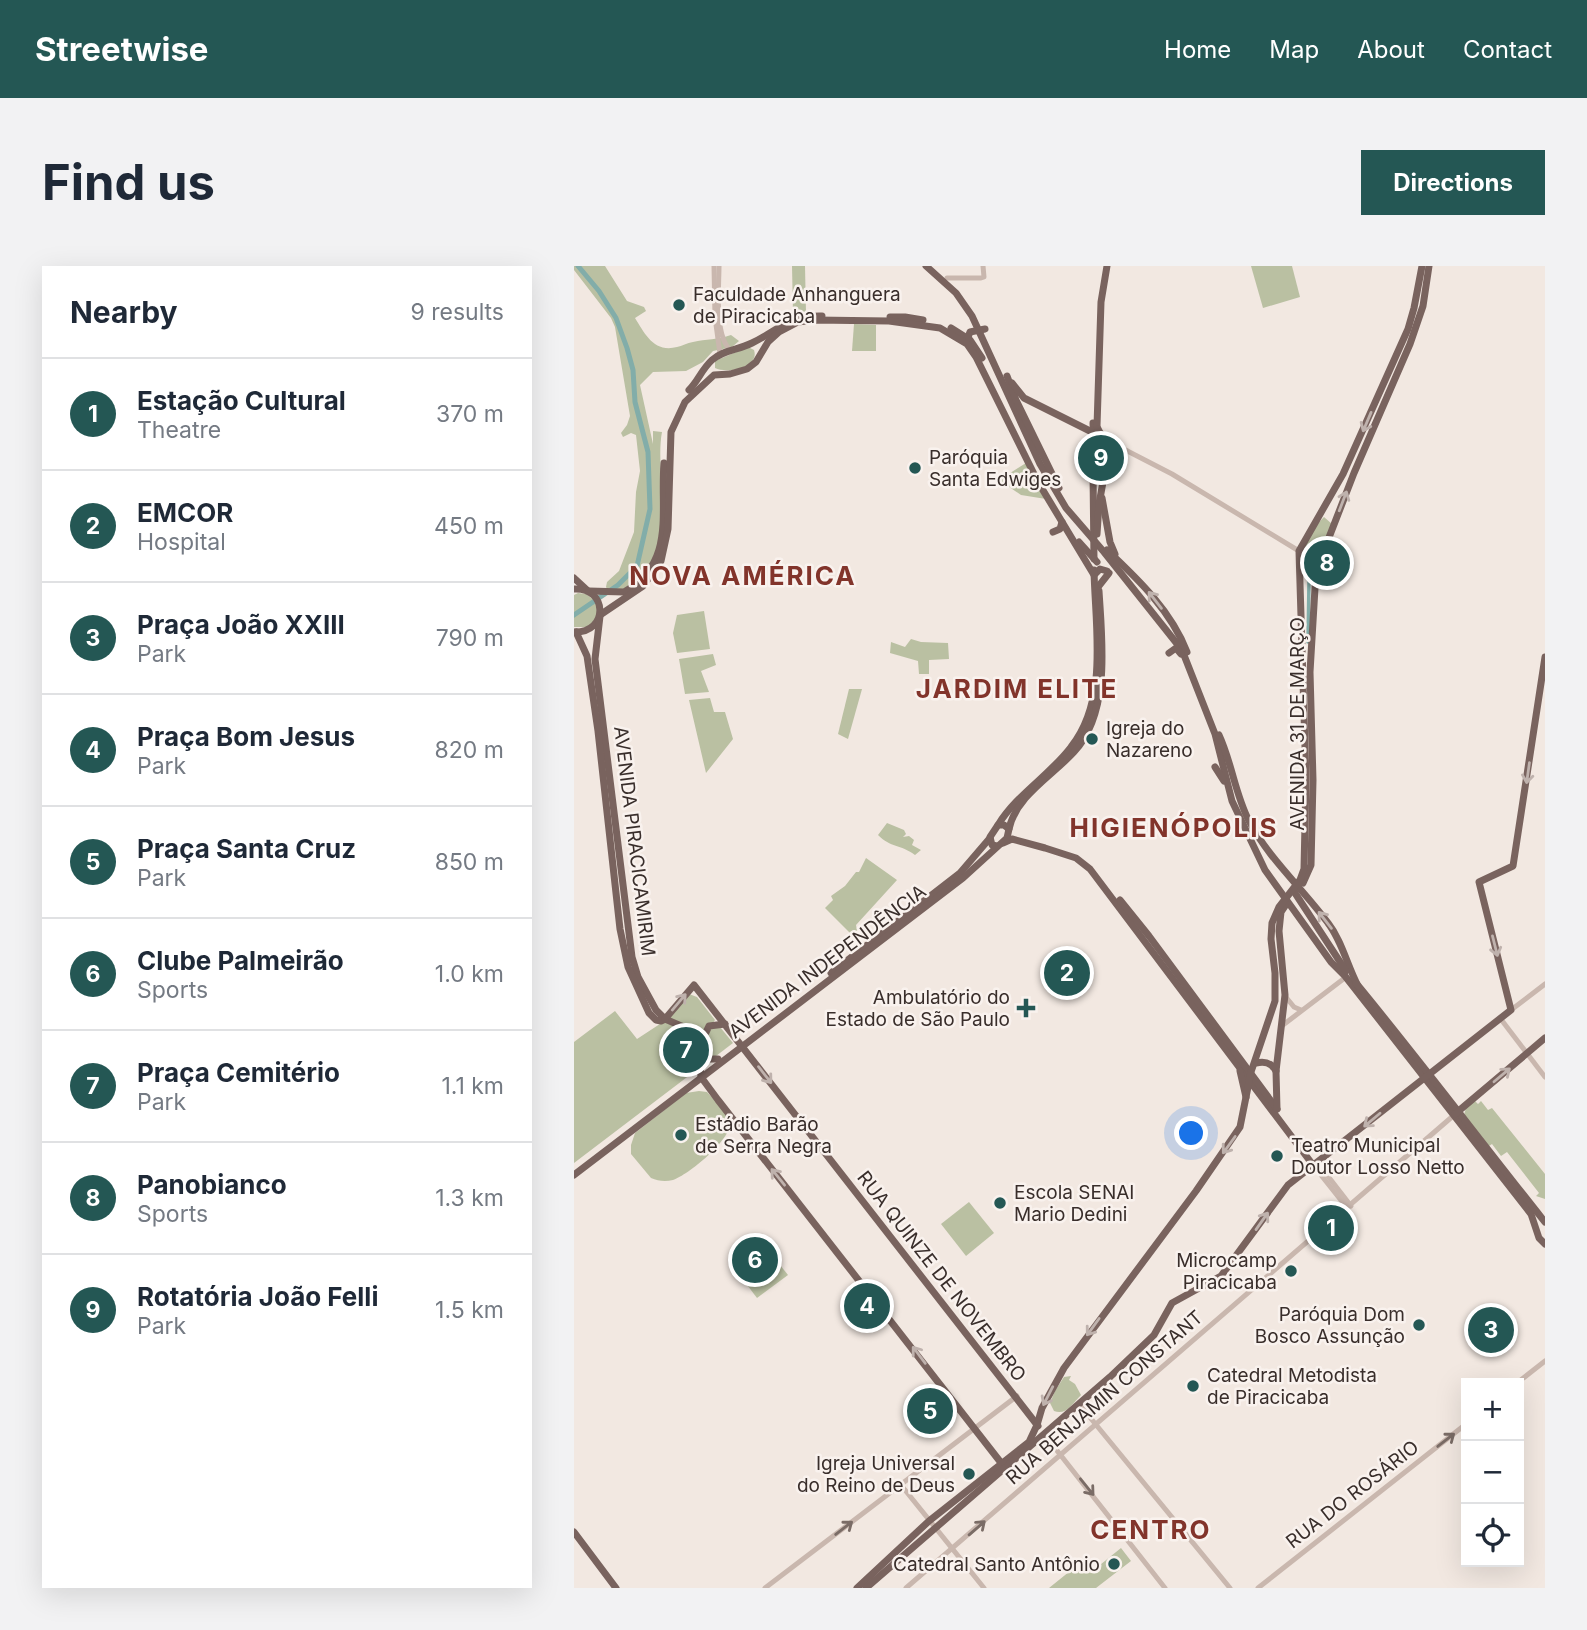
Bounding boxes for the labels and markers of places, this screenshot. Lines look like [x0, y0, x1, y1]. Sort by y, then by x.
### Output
place label: Faculdade Anhanguera de Piracicaba [693, 283, 901, 328]
marker: Faculdade Anhanguera de Piracicaba [671, 297, 687, 313]
pin: 9 [1078, 432, 1124, 484]
place label: Paróquia Santa Edwiges [929, 446, 1061, 491]
marker: Paróquia Santa Edwiges [907, 460, 923, 476]
pin: 8 [1304, 537, 1350, 589]
place label: Igreja do Nazareno [1106, 717, 1193, 762]
marker: Igreja do Nazareno [1084, 731, 1100, 747]
pin: 2 [1044, 947, 1090, 999]
place label: Ambulatório do Estado de São Paulo [826, 986, 1010, 1031]
marker: Ambulatório do Estado de São Paulo [1016, 998, 1036, 1018]
pin: 7 [663, 1024, 709, 1076]
place label: Estádio Barão de Serra Negra [695, 1113, 832, 1158]
marker: Estádio Barão de Serra Negra [673, 1127, 689, 1143]
place label: Teatro Municipal Doutor Losso Netto [1291, 1134, 1465, 1179]
marker: Teatro Municipal Doutor Losso Netto [1269, 1148, 1285, 1164]
place label: Escola SENAI Mario Dedini [1014, 1181, 1134, 1226]
marker: Escola SENAI Mario Dedini [992, 1195, 1008, 1211]
pin: 1 [1308, 1202, 1354, 1254]
pin: 6 [732, 1234, 778, 1286]
place label: Microcamp Piracicaba [1176, 1249, 1277, 1294]
marker: Microcamp Piracicaba [1283, 1263, 1299, 1279]
pin: 4 [844, 1280, 890, 1332]
place label: Paróquia Dom Bosco Assunção [1255, 1303, 1405, 1348]
pin: 3 [1468, 1304, 1514, 1356]
marker: Paróquia Dom Bosco Assunção [1411, 1317, 1427, 1333]
place label: Catedral Metodista de Piracicaba [1207, 1364, 1377, 1409]
marker: Catedral Metodista de Piracicaba [1185, 1378, 1201, 1394]
pin: 5 [907, 1385, 953, 1437]
place label: Igreja Universal do Reino de Deus [797, 1452, 955, 1497]
marker: Igreja Universal do Reino de Deus [961, 1466, 977, 1482]
place label: Catedral Santo Antônio [893, 1553, 1100, 1576]
marker: Catedral Santo Antônio [1106, 1556, 1122, 1572]

